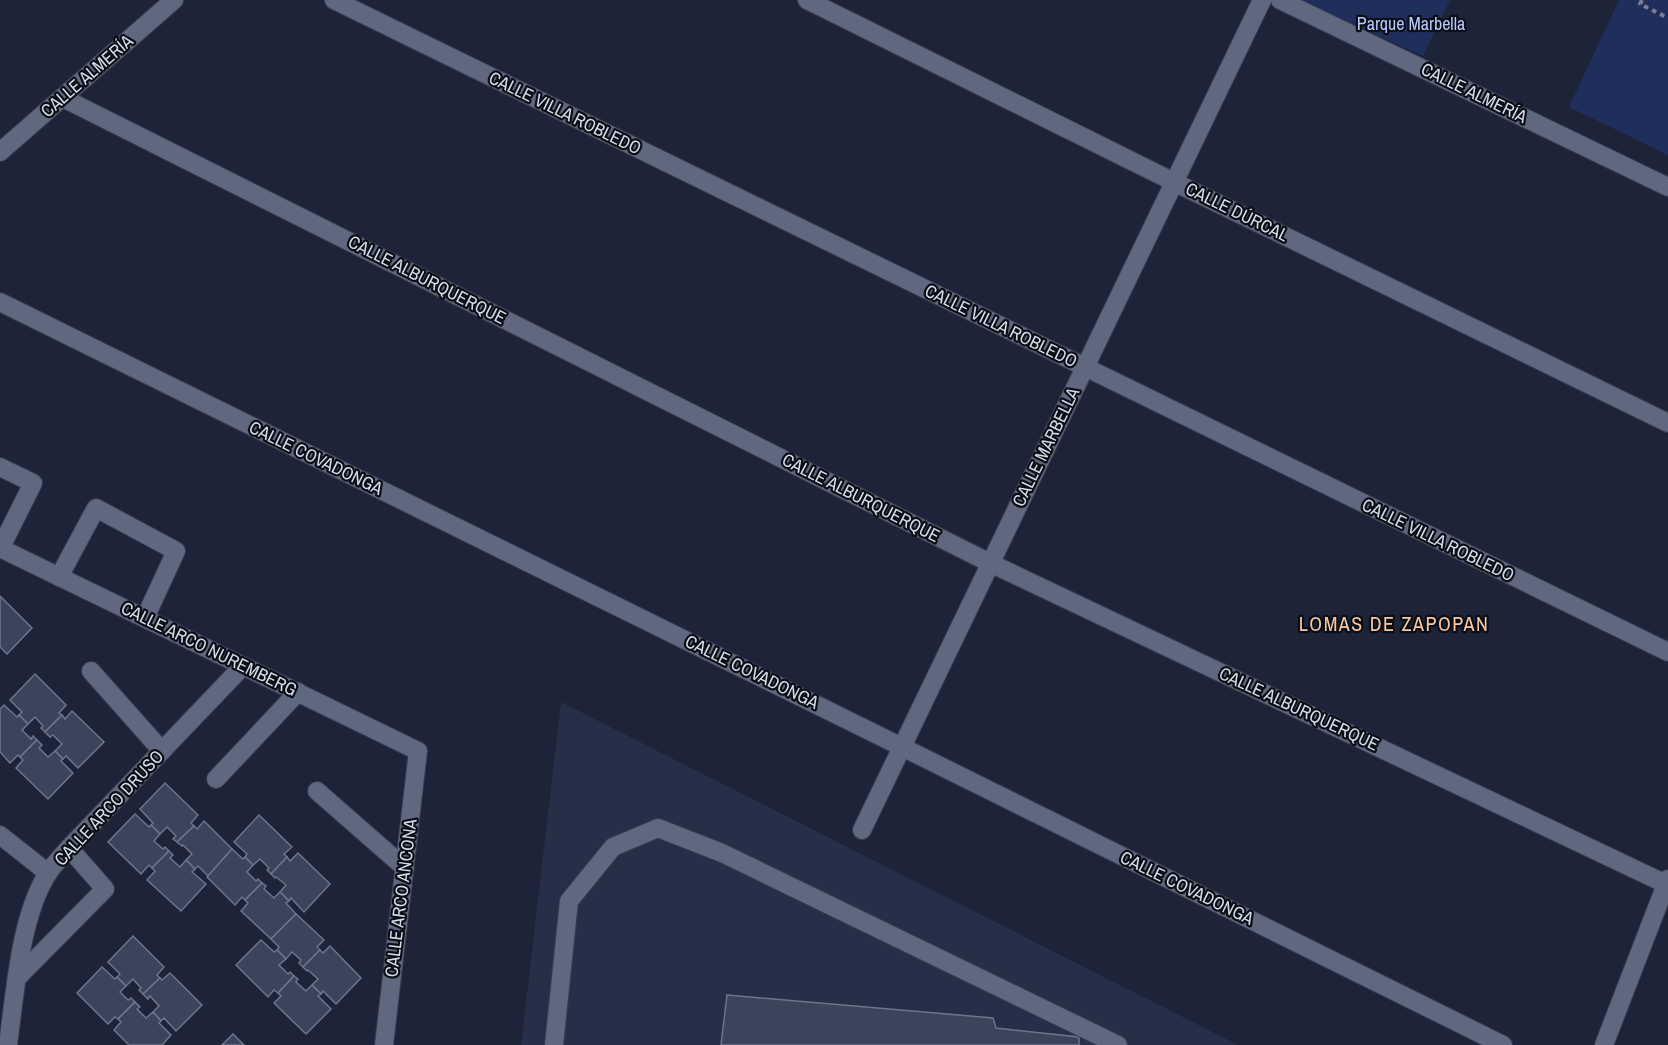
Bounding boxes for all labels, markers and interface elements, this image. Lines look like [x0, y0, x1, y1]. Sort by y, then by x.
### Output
park label: Parque Marbella [1357, 11, 1465, 36]
street label: CALLE ALMERÍA [35, 28, 138, 123]
street label: CALLE ALMERÍA [1417, 56, 1531, 129]
street label: CALLE VILLA ROBLEDO [485, 65, 646, 160]
street label: CALLE DÚRCAL [1182, 176, 1293, 247]
street label: CALLE ALBURQUERQUE [344, 229, 510, 330]
street label: CALLE VILLA ROBLEDO [921, 278, 1082, 373]
street label: CALLE MARBELLA [1006, 383, 1085, 511]
street label: CALLE COVADONGA [245, 414, 387, 501]
street label: CALLE ALBURQUERQUE [778, 447, 944, 548]
street label: CALLE VILLA ROBLEDO [1358, 492, 1519, 587]
street label: CALLE ARCO NUREMBERG [117, 595, 301, 702]
district label: LOMAS DE ZAPOPAN [1299, 610, 1489, 637]
street label: CALLE COVADONGA [681, 628, 823, 715]
street label: CALLE ALBURQUERQUE [1215, 660, 1383, 757]
street label: CALLE ARCO DRUSO [48, 744, 169, 871]
street label: CALLE ARCO ANCONA [378, 817, 423, 978]
street label: CALLE COVADONGA [1116, 844, 1258, 931]

